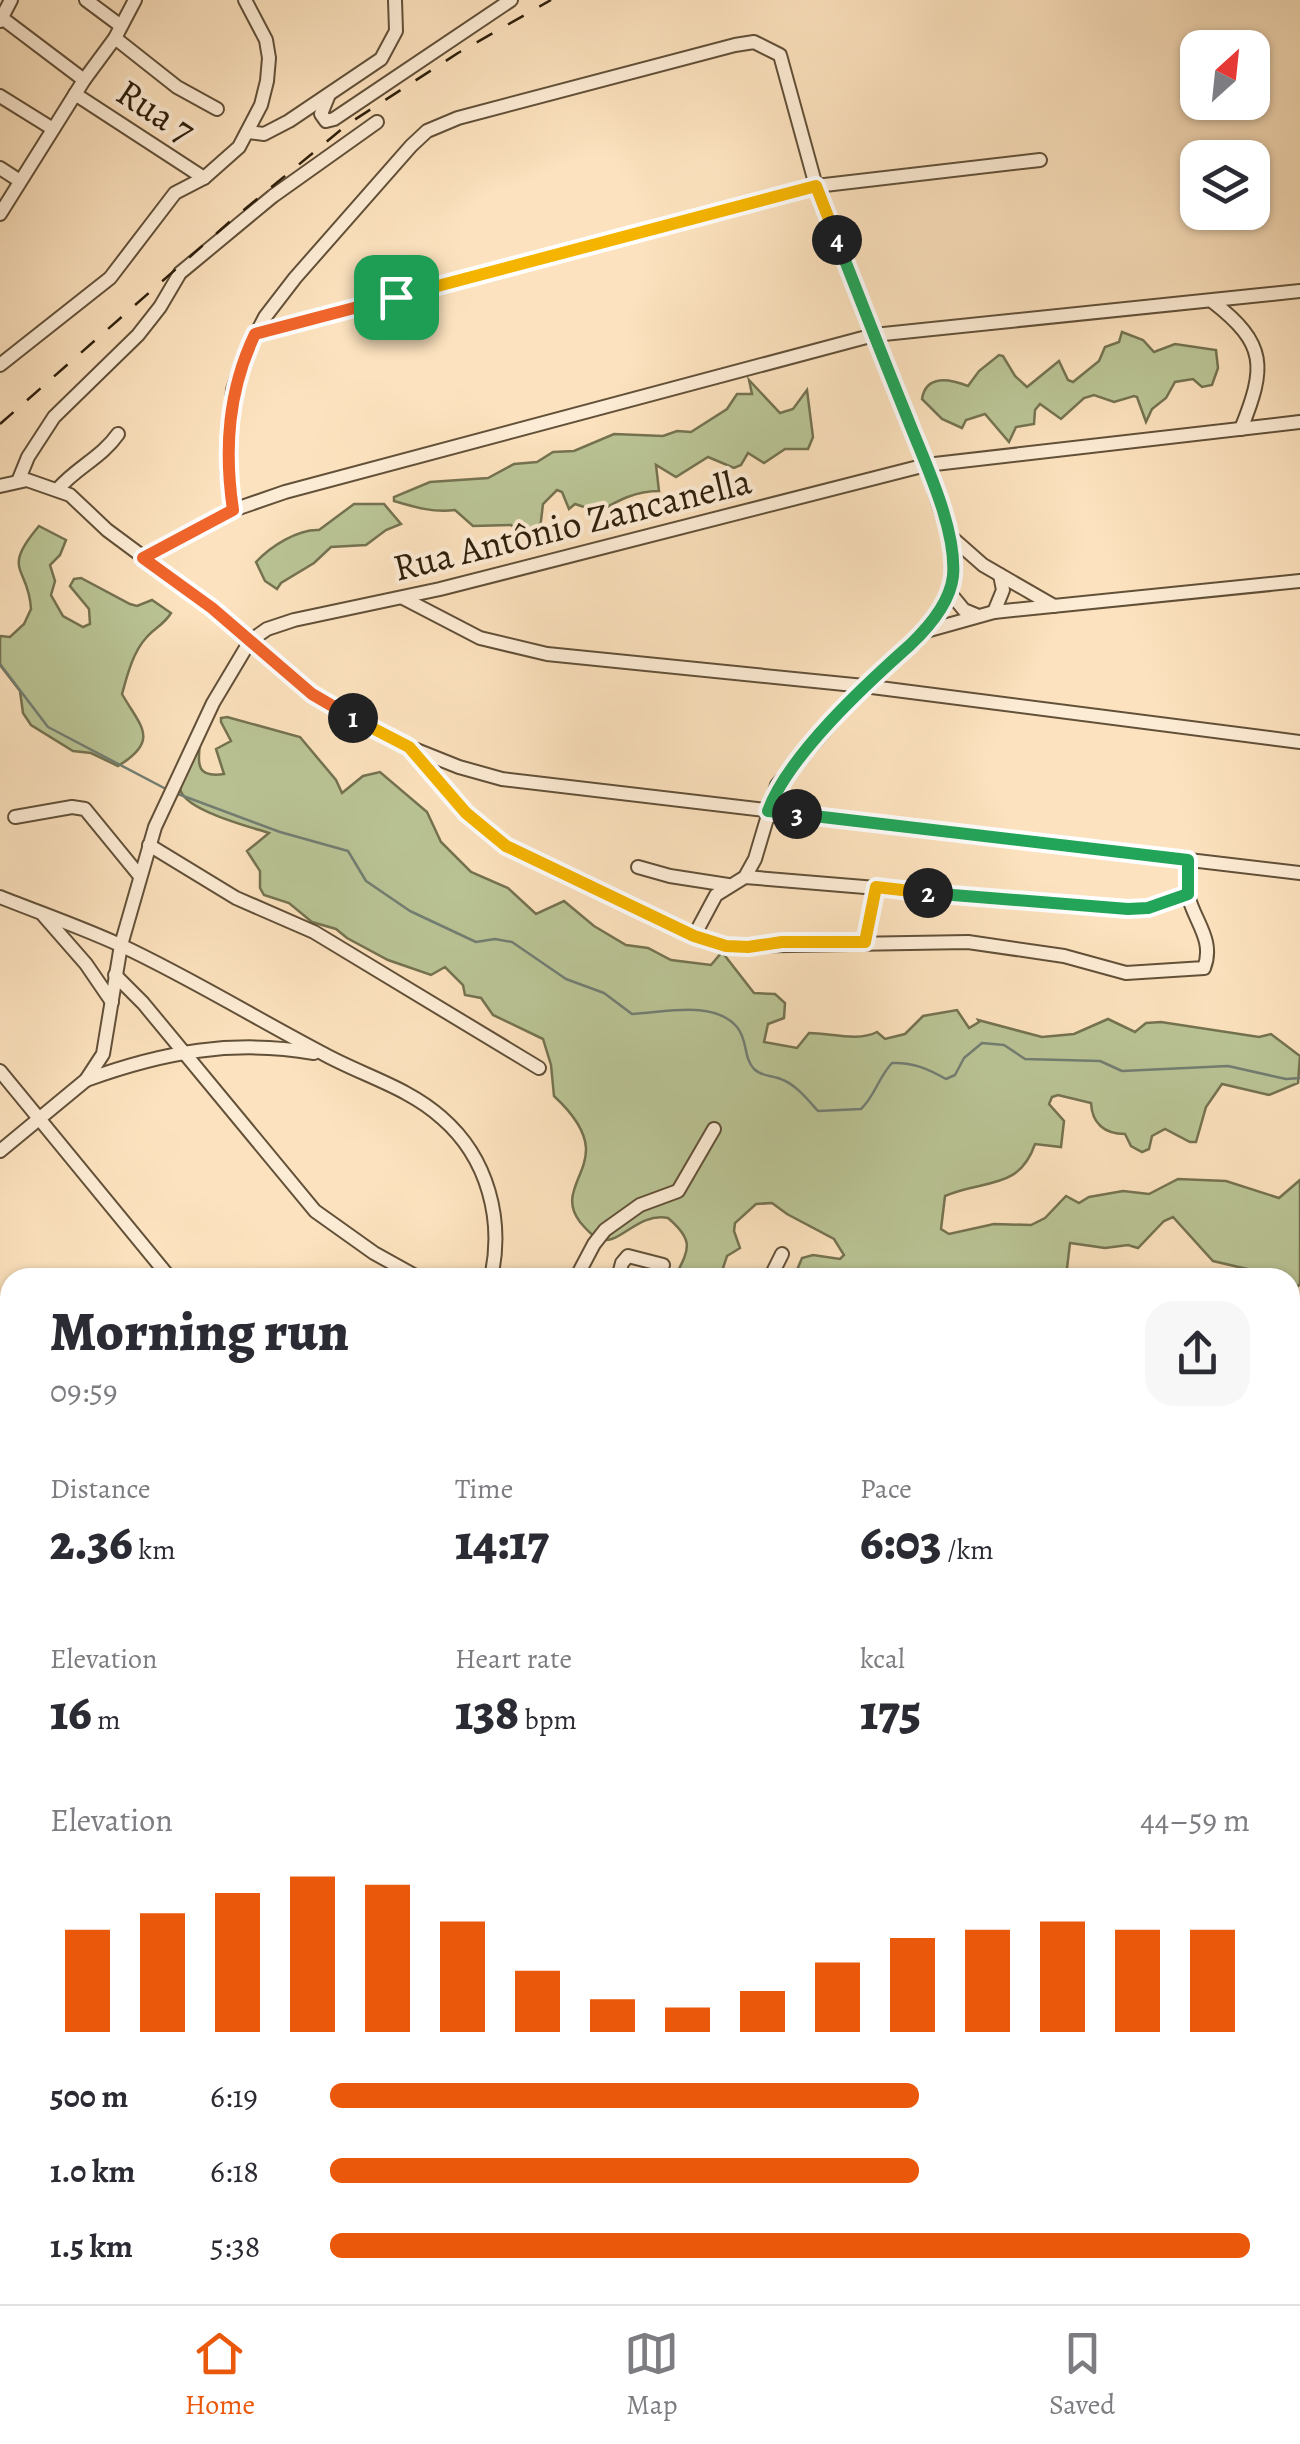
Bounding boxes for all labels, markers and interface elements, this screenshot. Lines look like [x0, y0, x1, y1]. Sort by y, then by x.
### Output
north arrow [1180, 30, 1270, 120]
map controls [1180, 30, 1270, 230]
street label: Rua 7 [107, 66, 205, 156]
button: layers [1180, 140, 1270, 230]
pin: 4 [812, 215, 862, 265]
text: 4 [830, 221, 844, 259]
pin [354, 255, 439, 340]
icon: arrive [369, 270, 424, 325]
street label: Rua Antônio Zancanella [388, 454, 757, 594]
pin: 1 [328, 693, 378, 743]
text: 1 [348, 699, 358, 737]
pin: 3 [772, 789, 822, 839]
text: 3 [791, 795, 803, 833]
pin: 2 [903, 868, 953, 918]
text: 2 [921, 874, 935, 912]
text: Morning run [50, 1294, 349, 1369]
button: share [1145, 1301, 1250, 1406]
text: 09:59 [50, 1369, 118, 1413]
text: Distance [50, 1470, 150, 1508]
text: Time [455, 1470, 513, 1508]
text: Pace [860, 1470, 912, 1508]
text: 2.36 [50, 1508, 133, 1576]
text: 14:17 [455, 1508, 549, 1576]
text: 6:03 [860, 1508, 942, 1576]
text: km [133, 1531, 175, 1569]
text: /km [942, 1531, 994, 1569]
text: Elevation [50, 1640, 157, 1678]
text: Heart rate [455, 1640, 572, 1678]
text: kcal [860, 1640, 905, 1678]
text: 16 [50, 1678, 92, 1746]
text: 138 [455, 1678, 519, 1746]
text: 175 [860, 1678, 921, 1746]
text: m [92, 1701, 121, 1739]
text: bpm [519, 1701, 577, 1739]
text: Elevation [50, 1798, 173, 1842]
text: 44–59 m [1140, 1798, 1250, 1842]
text: 500 m [50, 2074, 128, 2118]
text: 6:19 [210, 2074, 258, 2118]
text: 1.0 km [50, 2149, 135, 2193]
text: 6:18 [210, 2149, 259, 2193]
text: 1.5 km [50, 2224, 133, 2268]
text: 5:38 [210, 2224, 260, 2268]
tab: Home [185, 2326, 255, 2424]
tab: Map [624, 2326, 679, 2424]
tab: Saved [1049, 2326, 1115, 2424]

